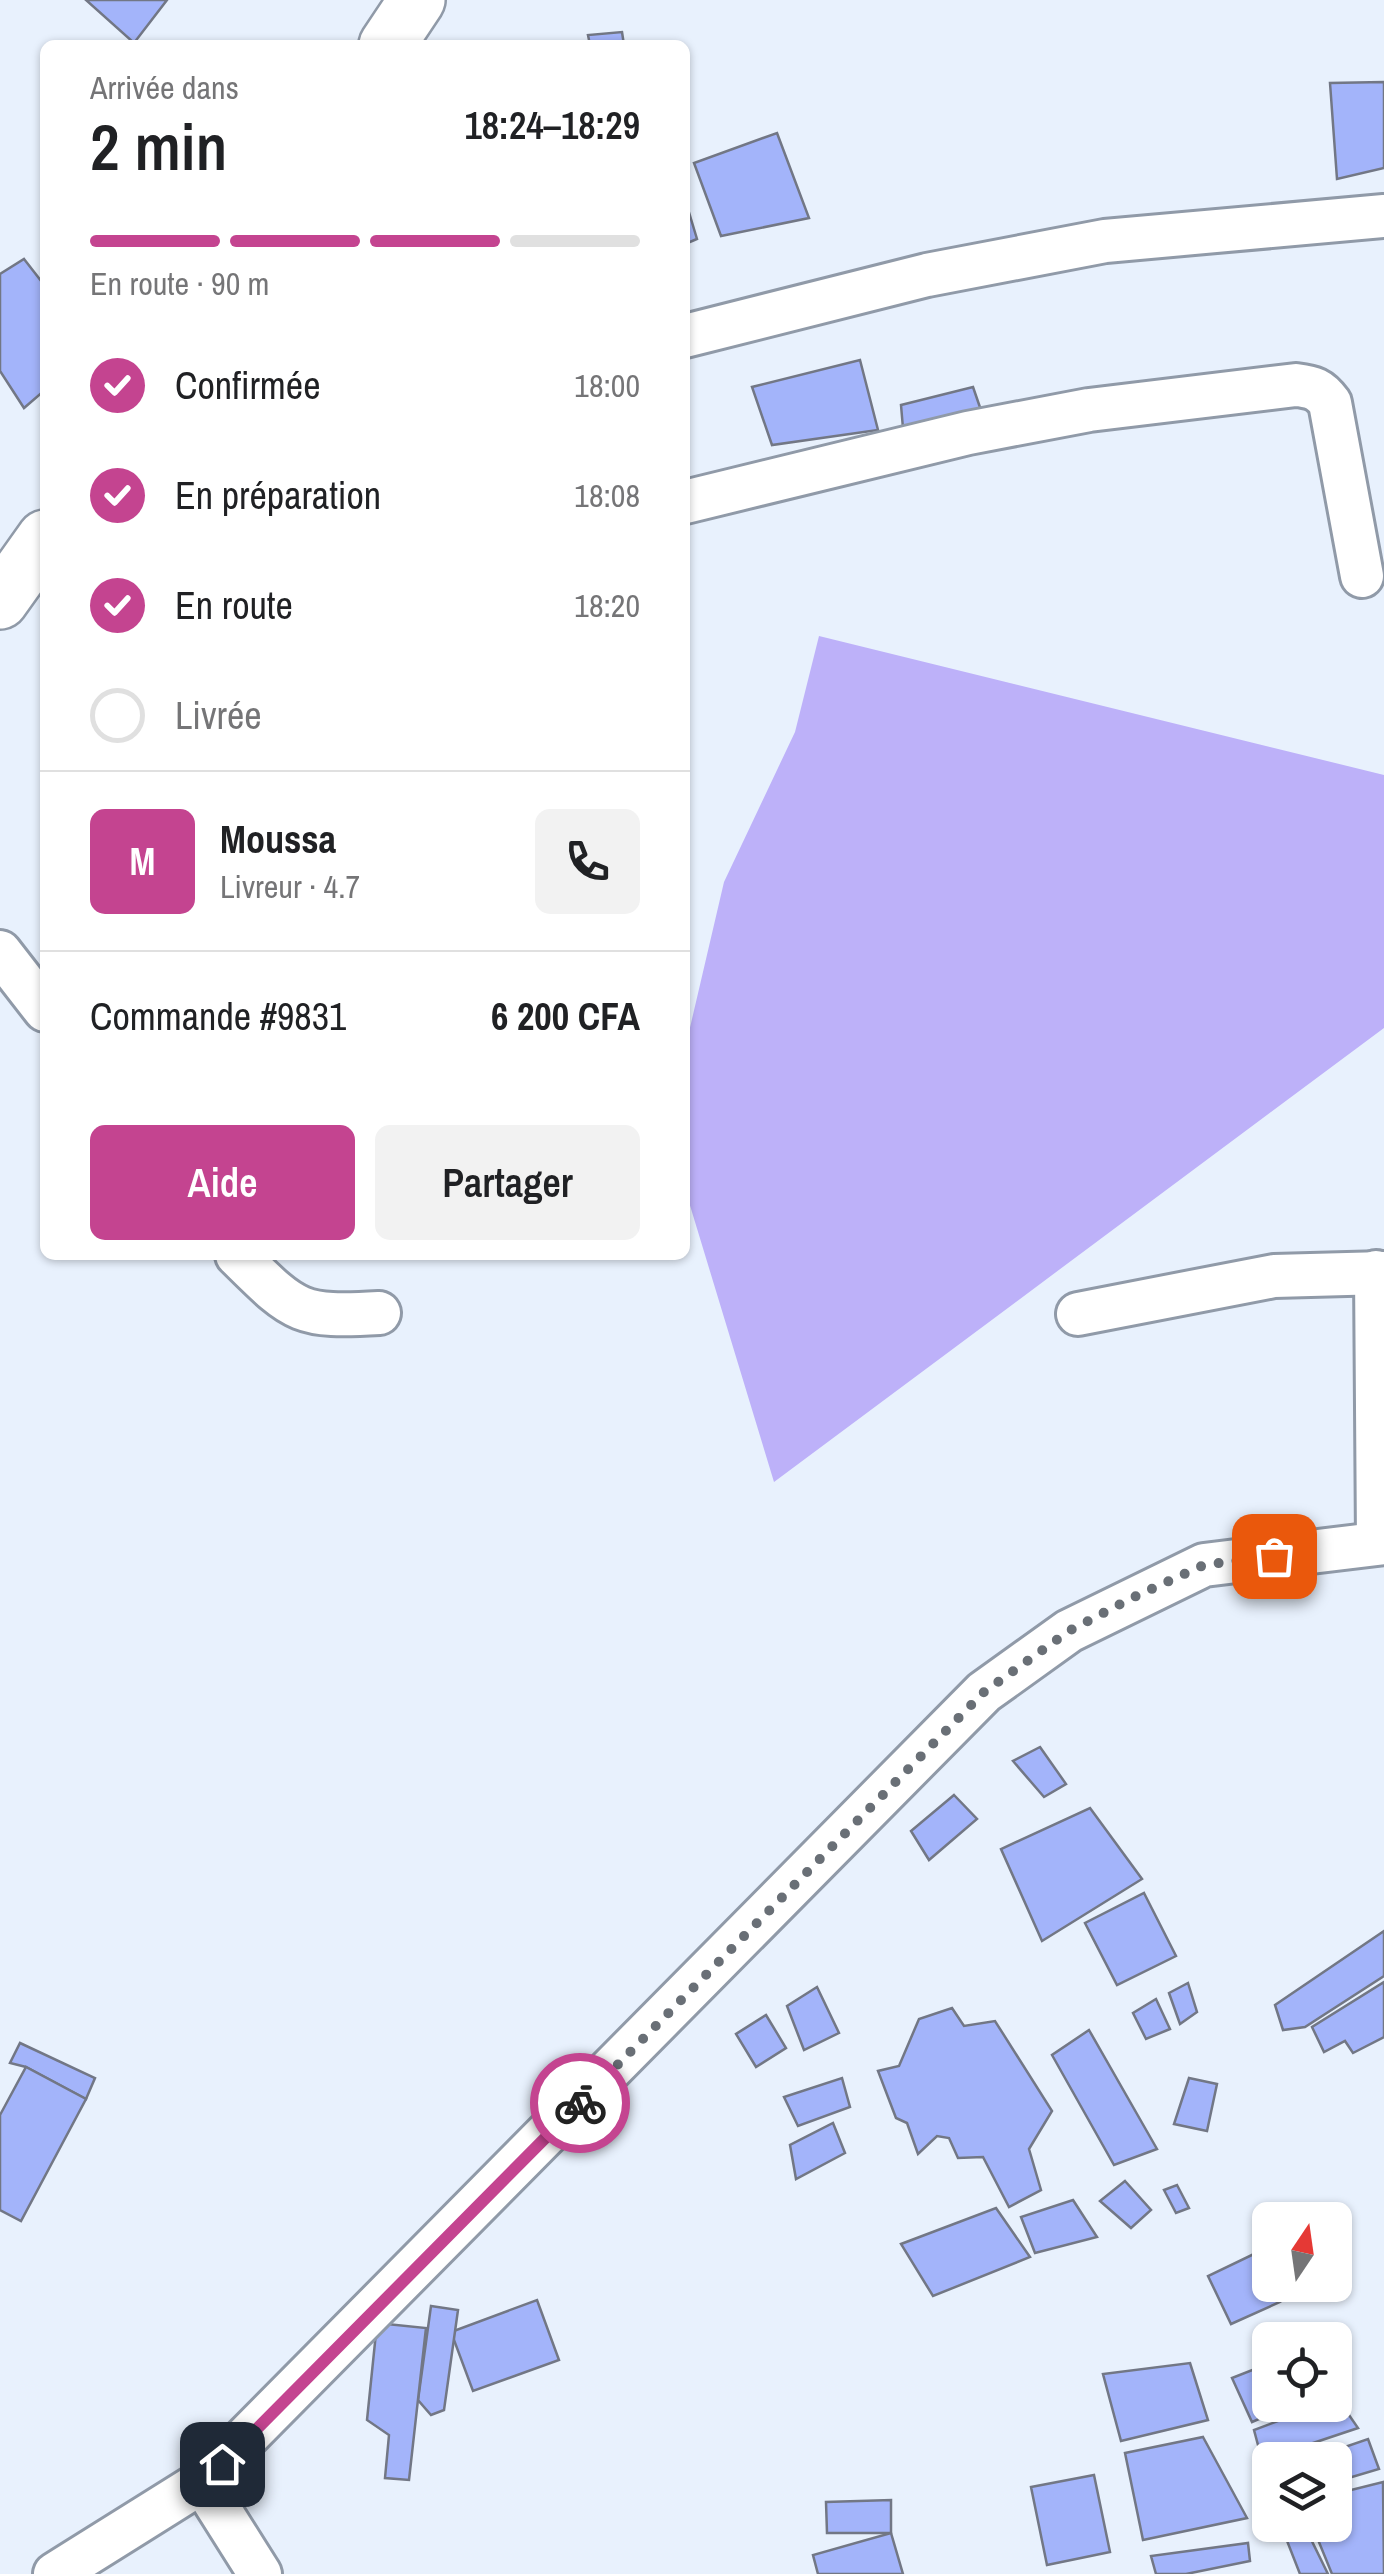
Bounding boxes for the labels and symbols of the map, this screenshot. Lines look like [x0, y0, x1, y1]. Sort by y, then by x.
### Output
pin [1232, 1514, 1317, 1599]
courier [530, 2053, 630, 2153]
north arrow [1252, 2202, 1352, 2302]
pin [180, 2422, 265, 2507]

